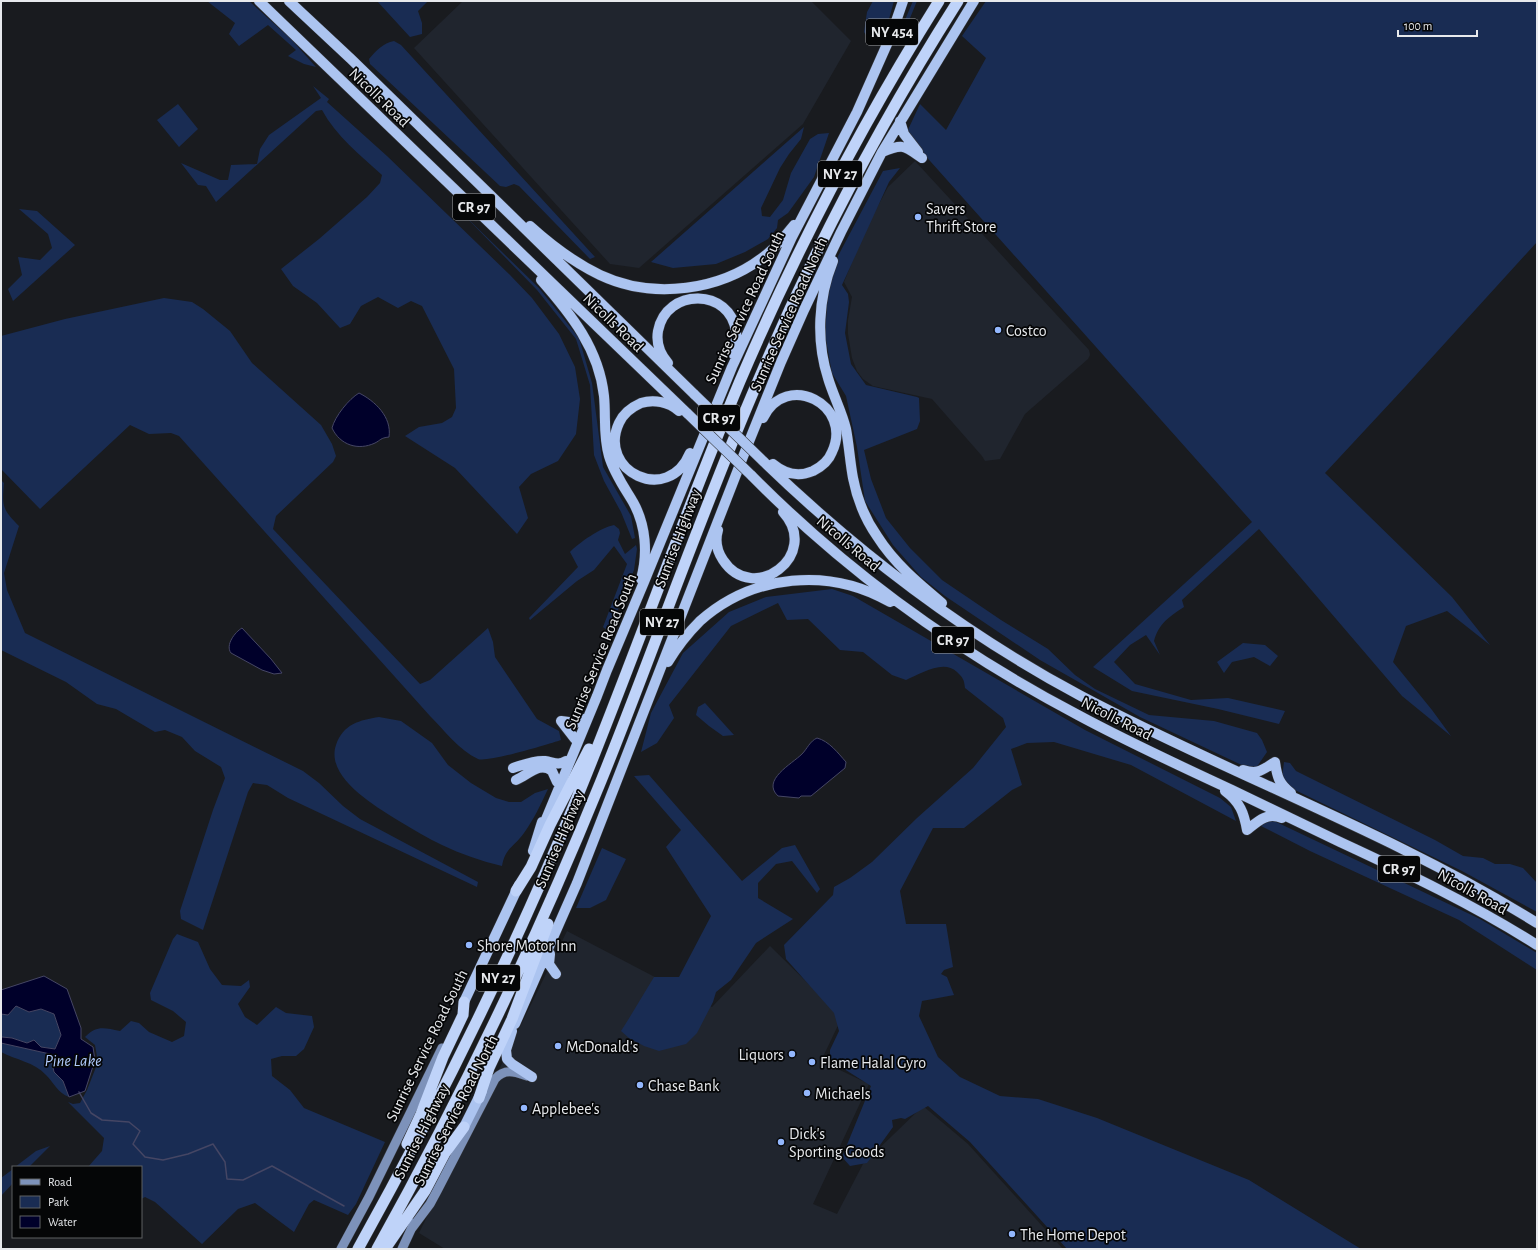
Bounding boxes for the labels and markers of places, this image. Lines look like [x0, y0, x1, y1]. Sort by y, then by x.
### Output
place label: Savers Thrift Store [926, 201, 996, 235]
marker: Savers Thrift Store [913, 212, 923, 222]
place label: Costco [1006, 323, 1047, 339]
marker: Costco [993, 325, 1003, 335]
place label: Shore Motor Inn [477, 938, 577, 954]
marker: Shore Motor Inn [464, 940, 474, 950]
place label: McDonald's [566, 1039, 639, 1055]
marker: McDonald's [553, 1041, 563, 1051]
place label: Liquors [738, 1047, 784, 1063]
marker: Liquors [787, 1049, 797, 1059]
place label: Flame Halal Gyro [820, 1055, 926, 1072]
marker: Flame Halal Gyro [807, 1057, 817, 1067]
place label: Chase Bank [648, 1078, 720, 1094]
marker: Chase Bank [635, 1080, 645, 1090]
place label: Michaels [815, 1086, 871, 1102]
marker: Michaels [802, 1088, 812, 1098]
place label: Applebee's [532, 1101, 600, 1117]
marker: Applebee's [519, 1103, 529, 1113]
place label: Dick's Sporting Goods [789, 1126, 885, 1160]
marker: Dick's Sporting Goods [776, 1137, 786, 1147]
place label: The Home Depot [1020, 1227, 1126, 1243]
marker: The Home Depot [1007, 1229, 1017, 1239]

